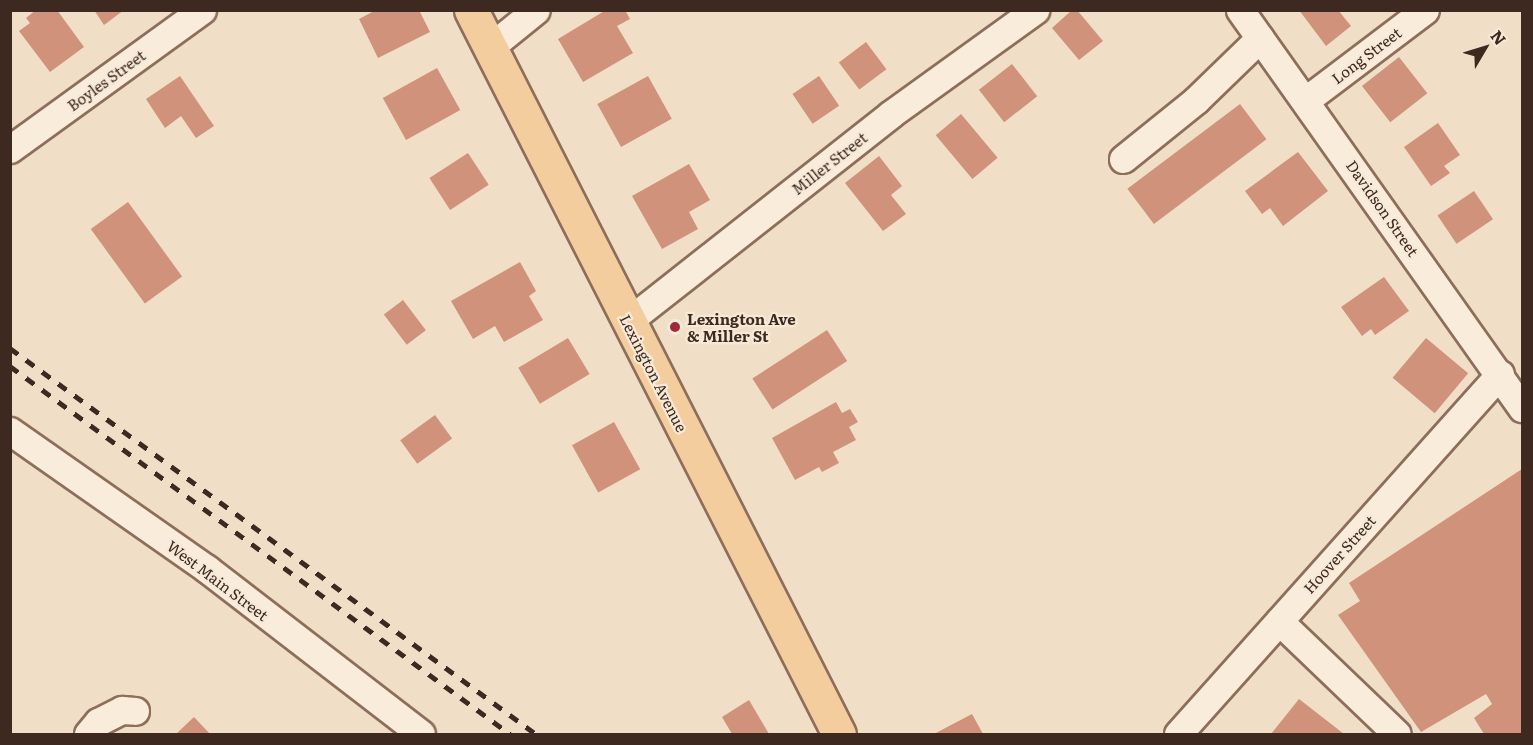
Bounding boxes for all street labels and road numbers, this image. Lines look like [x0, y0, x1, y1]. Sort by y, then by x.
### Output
street label: Long Street [1328, 23, 1404, 87]
street label: Boyles Street [64, 46, 148, 114]
street label: Miller Street [788, 128, 870, 198]
street label: Davidson Street [1343, 156, 1423, 260]
street label: Lexington Avenue [617, 311, 691, 435]
street label: Hoover Street [1299, 511, 1379, 597]
street label: West Main Street [164, 536, 272, 624]

